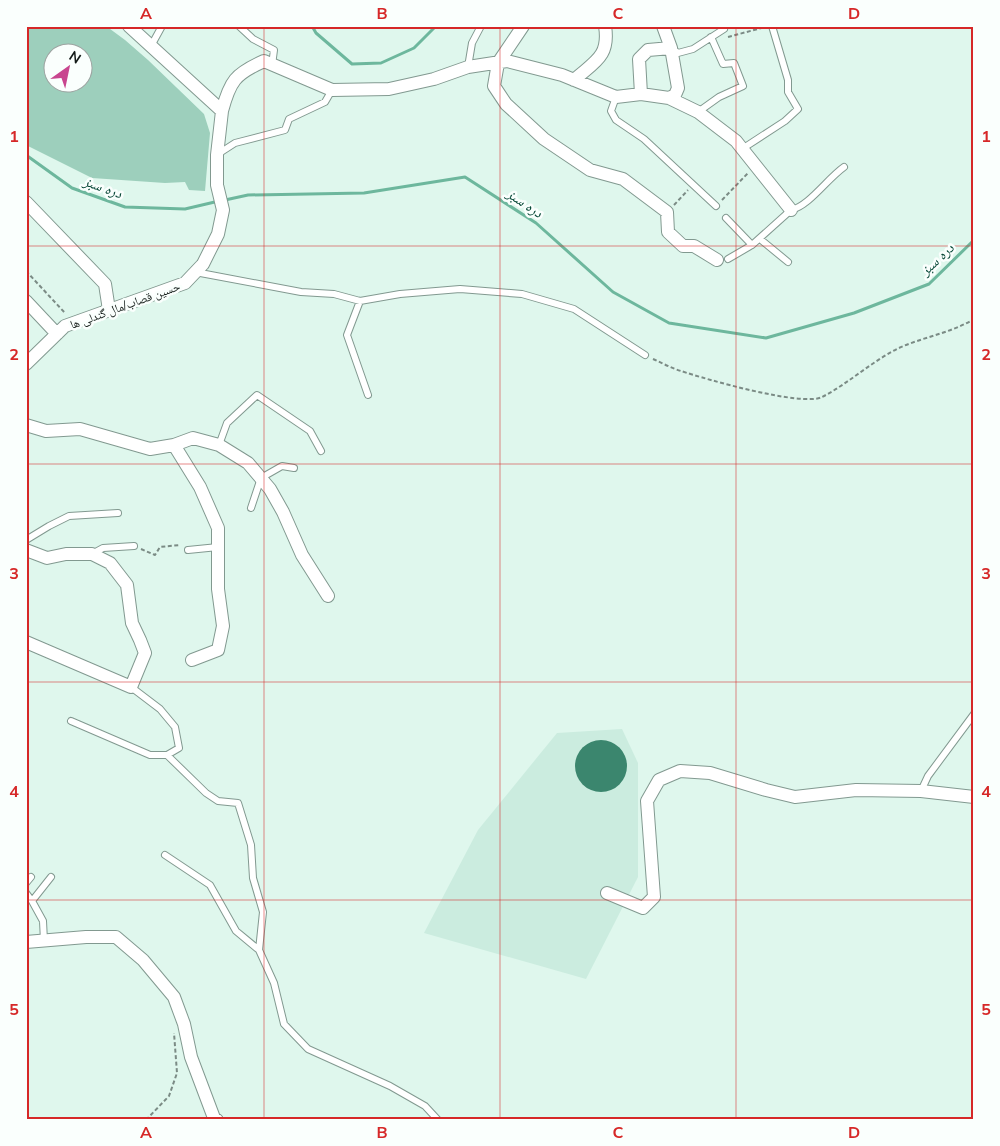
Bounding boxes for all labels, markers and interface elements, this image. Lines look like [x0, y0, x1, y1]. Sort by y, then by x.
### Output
text: A [140, 3, 152, 23]
text: B [376, 3, 388, 23]
text: C [613, 3, 624, 23]
text: D [848, 3, 860, 23]
north arrow [42, 42, 92, 92]
text: N [66, 47, 84, 68]
text: 1 [9, 126, 19, 146]
text: 1 [981, 126, 991, 146]
water label: دره سبز [80, 171, 125, 202]
water label: دره سبز [503, 184, 547, 222]
water label: دره سبز [916, 239, 958, 280]
street label: حسین قصاب/مال گندلی ها [68, 278, 183, 332]
text: 2 [9, 344, 19, 364]
text: 2 [981, 344, 991, 364]
text: 3 [9, 563, 19, 583]
text: 3 [981, 563, 991, 583]
text: 4 [9, 781, 19, 801]
text: 4 [981, 781, 991, 801]
text: 5 [9, 999, 19, 1019]
text: 5 [981, 999, 991, 1019]
text: A [140, 1122, 152, 1142]
text: B [376, 1122, 388, 1142]
text: C [613, 1122, 624, 1142]
text: D [848, 1122, 860, 1142]

